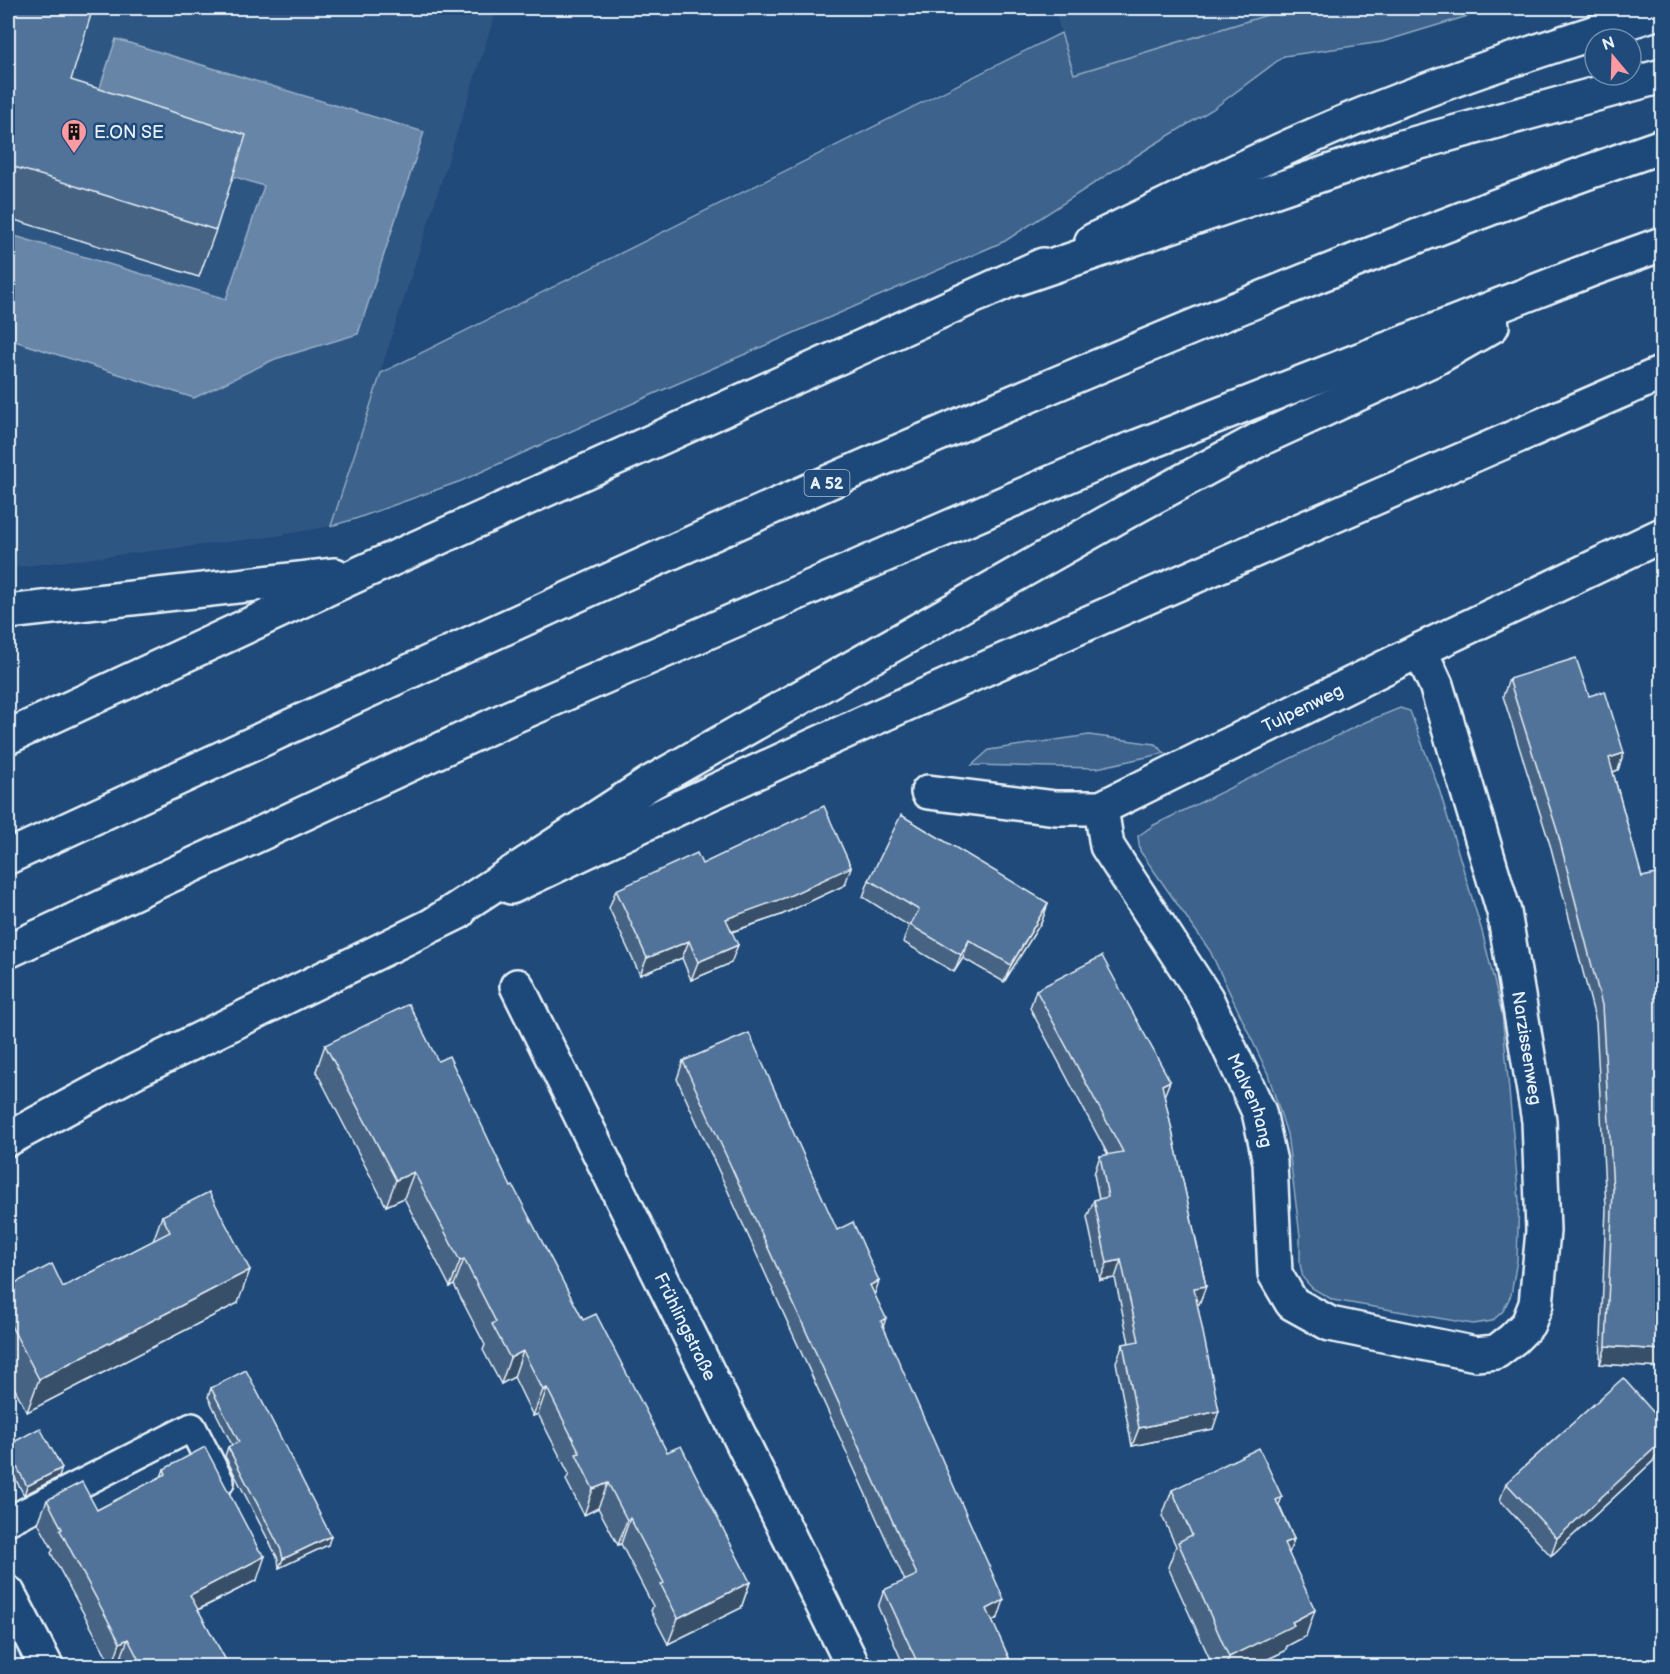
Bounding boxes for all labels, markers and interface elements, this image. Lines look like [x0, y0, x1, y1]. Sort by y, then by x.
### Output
north arrow [1583, 27, 1643, 87]
text: N [1600, 33, 1617, 55]
building icon: E.ON SE [59, 117, 89, 155]
place label: E.ON SE [94, 122, 164, 143]
road number: A 52 [804, 470, 850, 496]
street label: Tulpenweg [1259, 680, 1347, 737]
street label: Narzissenweg [1507, 990, 1546, 1106]
street label: Malvenhang [1222, 1050, 1277, 1150]
street label: Frühlingstraße [649, 1270, 721, 1385]

